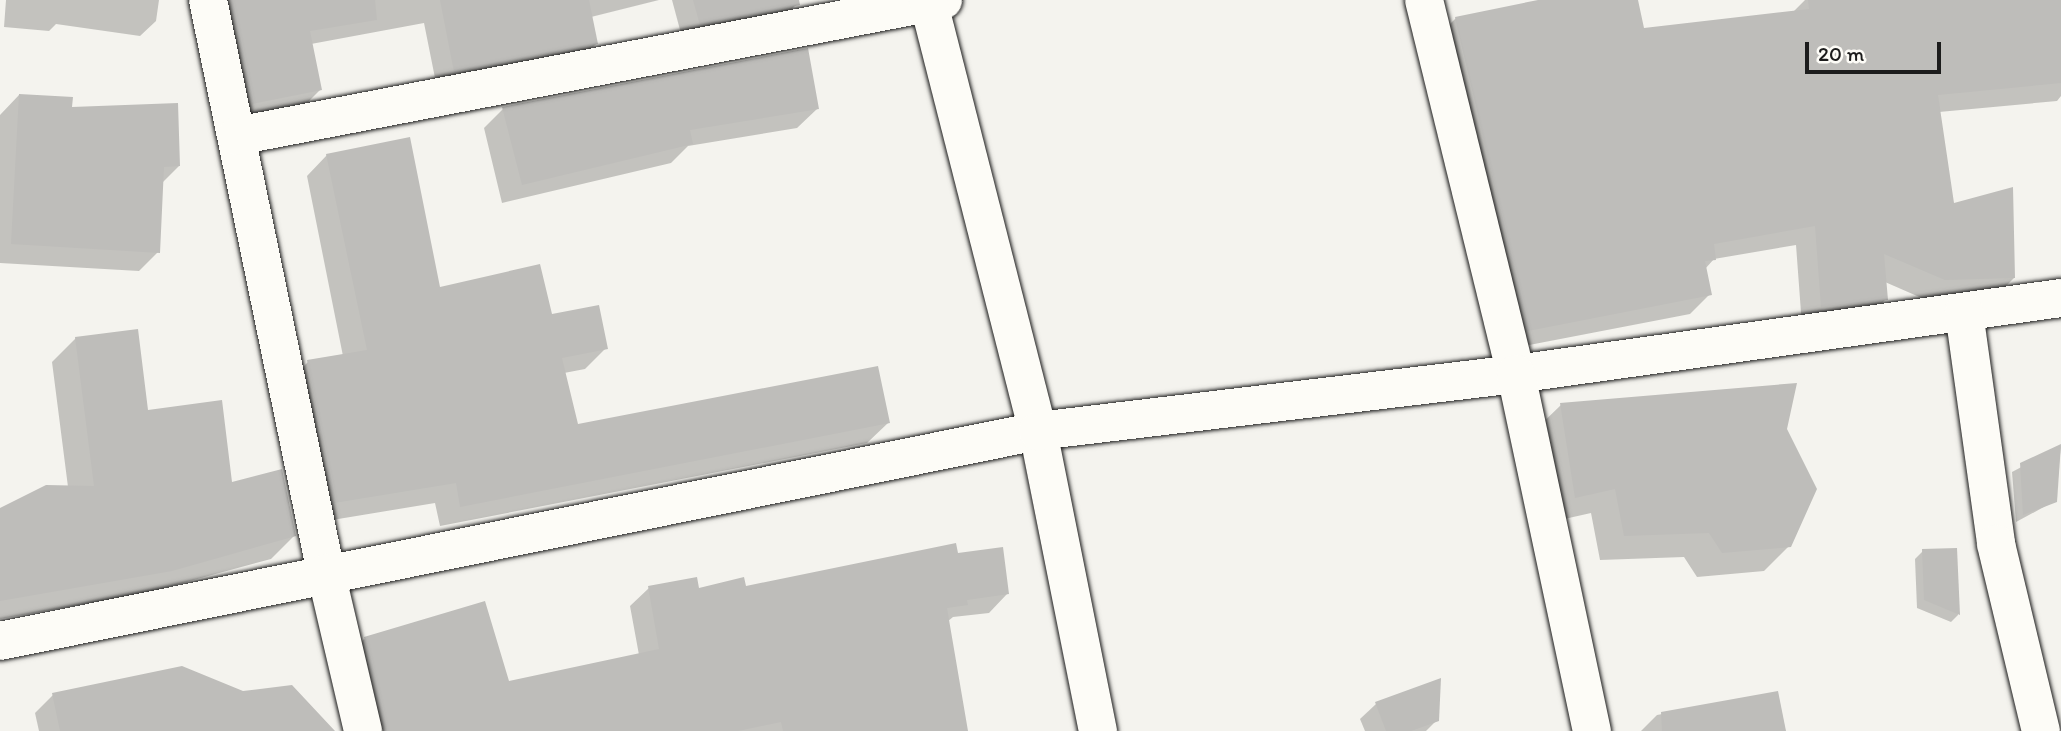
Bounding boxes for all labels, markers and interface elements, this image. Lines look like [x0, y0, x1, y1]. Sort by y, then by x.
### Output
scale bar [1809, 28, 1946, 72]
text: 20 m [1818, 41, 1864, 66]

